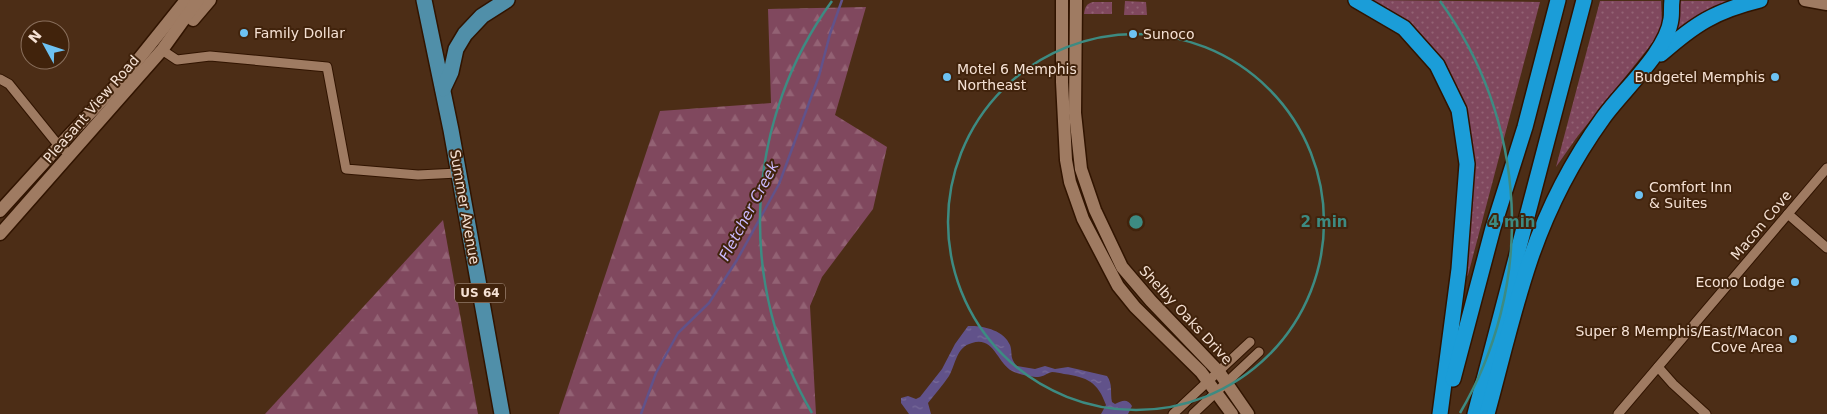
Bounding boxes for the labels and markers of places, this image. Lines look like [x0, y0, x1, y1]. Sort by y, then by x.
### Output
place label: Family Dollar [254, 25, 345, 41]
place label: Sunoco [1143, 26, 1194, 42]
marker: Family Dollar [238, 27, 250, 39]
marker: Sunoco [1127, 28, 1139, 40]
place label: Motel 6 Memphis Northeast [957, 61, 1077, 93]
place label: Budgetel Memphis [1634, 69, 1765, 85]
marker: Motel 6 Memphis Northeast [941, 71, 953, 83]
marker: Budgetel Memphis [1769, 71, 1781, 83]
place label: Comfort Inn & Suites [1649, 179, 1732, 211]
marker: Comfort Inn & Suites [1633, 189, 1645, 201]
centre of rings [1127, 213, 1145, 231]
place label: Econo Lodge [1695, 274, 1785, 290]
marker: Econo Lodge [1789, 276, 1801, 288]
place label: Super 8 Memphis/East/Macon Cove Area [1575, 323, 1783, 355]
marker: Super 8 Memphis/East/Macon Cove Area [1787, 333, 1799, 345]

